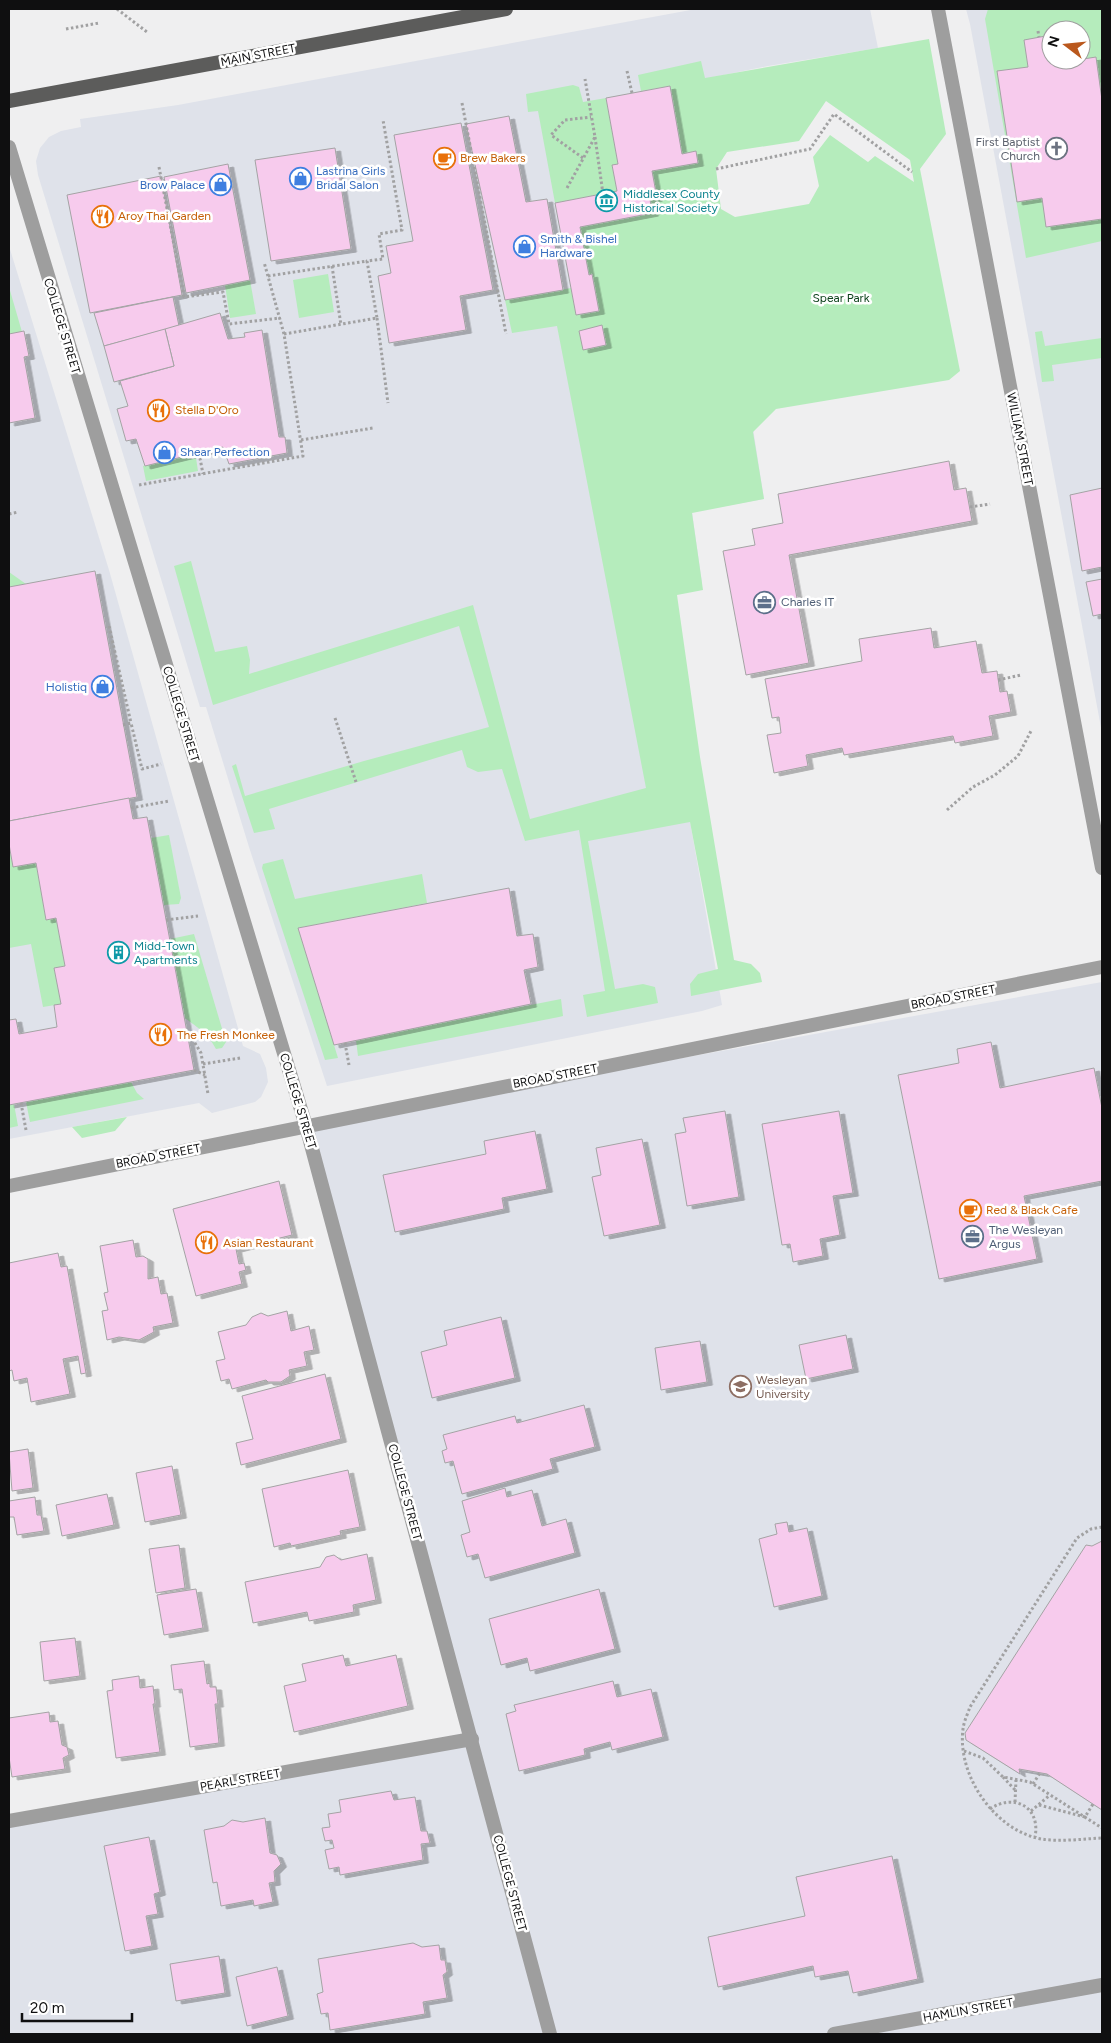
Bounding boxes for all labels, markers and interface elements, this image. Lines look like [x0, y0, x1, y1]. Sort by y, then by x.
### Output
north arrow [1041, 20, 1091, 70]
text: N [1044, 34, 1064, 49]
street label: MAIN STREET [219, 41, 297, 69]
place label: First Baptist Church [976, 135, 1040, 163]
church icon: First Baptist Church [1044, 137, 1068, 161]
cafe icon: Brew Bakers [432, 146, 456, 170]
place label: Brew Bakers [460, 151, 526, 165]
place label: Lastrina Girls Bridal Salon [316, 164, 386, 192]
shop icon: Lastrina Girls Bridal Salon [288, 166, 312, 190]
shop icon: Brow Palace [209, 173, 233, 197]
place label: Brow Palace [140, 178, 205, 192]
place label: Middlesex County Historical Society [623, 187, 720, 215]
museum icon: Middlesex County Historical Society [595, 189, 619, 213]
restaurant icon: Aroy Thai Garden [90, 204, 114, 228]
place label: Aroy Thai Garden [118, 209, 211, 223]
place label: Smith & Bishel Hardware [540, 232, 617, 260]
shop icon: Smith & Bishel Hardware [512, 234, 536, 258]
street label: COLLEGE STREET [41, 277, 83, 376]
park label: Spear Park [813, 291, 870, 305]
street label: WILLIAM STREET [1004, 391, 1036, 487]
restaurant icon: Stella D'Oro [147, 398, 171, 422]
place label: Stella D'Oro [175, 403, 239, 417]
shop icon: Shear Perfection [152, 440, 176, 464]
place label: Shear Perfection [180, 445, 270, 459]
office icon: Charles IT [753, 590, 777, 614]
place label: Charles IT [781, 595, 835, 609]
street label: COLLEGE STREET [160, 665, 202, 764]
shop icon: Holistiq [91, 675, 115, 699]
place label: Holistiq [46, 680, 87, 694]
place label: Midd-Town Apartments [134, 939, 198, 967]
building icon: Midd-Town Apartments [106, 941, 130, 965]
street label: BROAD STREET [910, 982, 997, 1012]
restaurant icon: The Fresh Monkee [149, 1023, 173, 1047]
place label: The Fresh Monkee [177, 1028, 275, 1042]
street label: COLLEGE STREET [277, 1052, 319, 1151]
street label: BROAD STREET [512, 1061, 599, 1091]
street label: BROAD STREET [115, 1141, 202, 1171]
cafe icon: Red & Black Cafe [958, 1198, 982, 1222]
place label: Red & Black Cafe [986, 1203, 1078, 1217]
place label: The Wesleyan Argus [989, 1223, 1063, 1251]
office icon: The Wesleyan Argus [961, 1225, 985, 1249]
restaurant icon: Asian Restaurant [195, 1231, 219, 1255]
place label: Asian Restaurant [223, 1236, 314, 1250]
place label: Wesleyan University [756, 1373, 811, 1401]
school or university icon: Wesleyan University [728, 1375, 752, 1399]
street label: COLLEGE STREET [385, 1442, 425, 1542]
street label: PEARL STREET [199, 1766, 282, 1794]
street label: COLLEGE STREET [490, 1833, 530, 1933]
scale bar [22, 1990, 132, 2022]
street label: HAMLIN STREET [922, 1995, 1015, 2025]
text: 20 m [30, 1999, 64, 2017]

